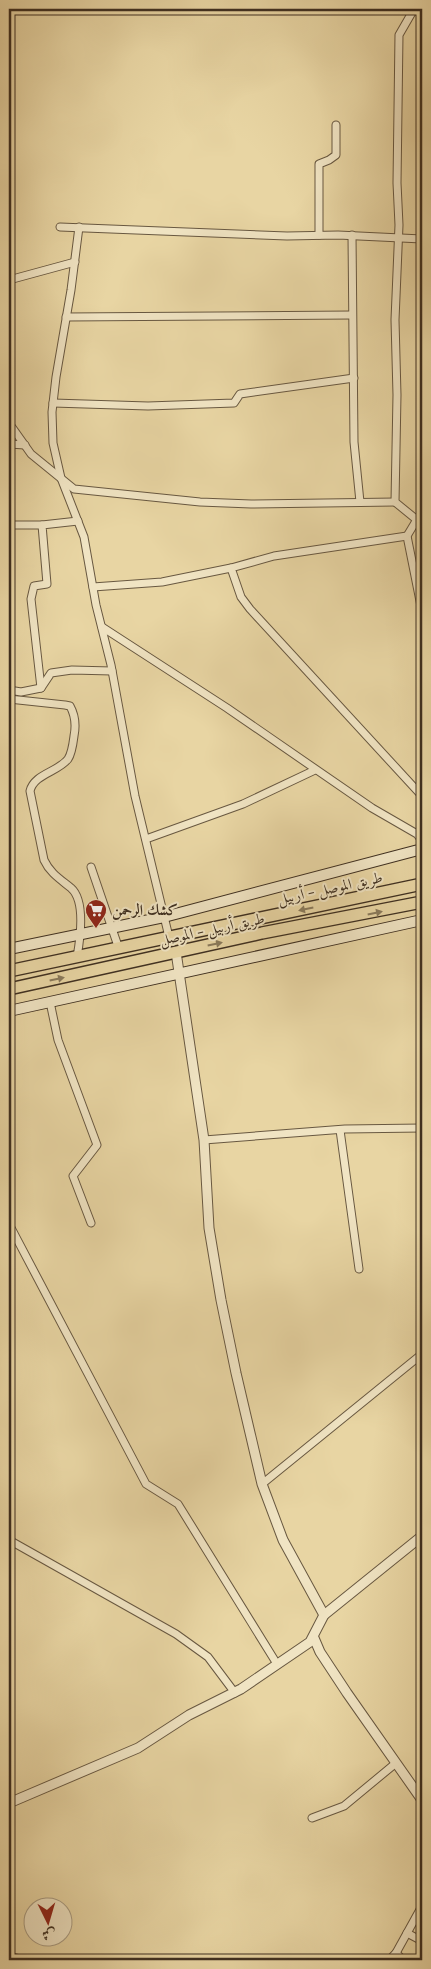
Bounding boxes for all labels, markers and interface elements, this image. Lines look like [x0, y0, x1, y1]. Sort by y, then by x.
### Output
street label: طريق الموصل - أربيل [276, 866, 384, 910]
supermarket icon: كشك الرحمن [84, 898, 108, 929]
place label: كشك الرحمن [112, 900, 178, 921]
one-way arrow [298, 905, 314, 913]
street label: طريق أربيل - الموصل [158, 907, 266, 951]
one-way arrow [367, 909, 382, 917]
one-way arrow [208, 940, 223, 948]
one-way arrow [49, 975, 64, 983]
north arrow [22, 1896, 72, 1946]
text: ش [41, 1924, 57, 1945]

